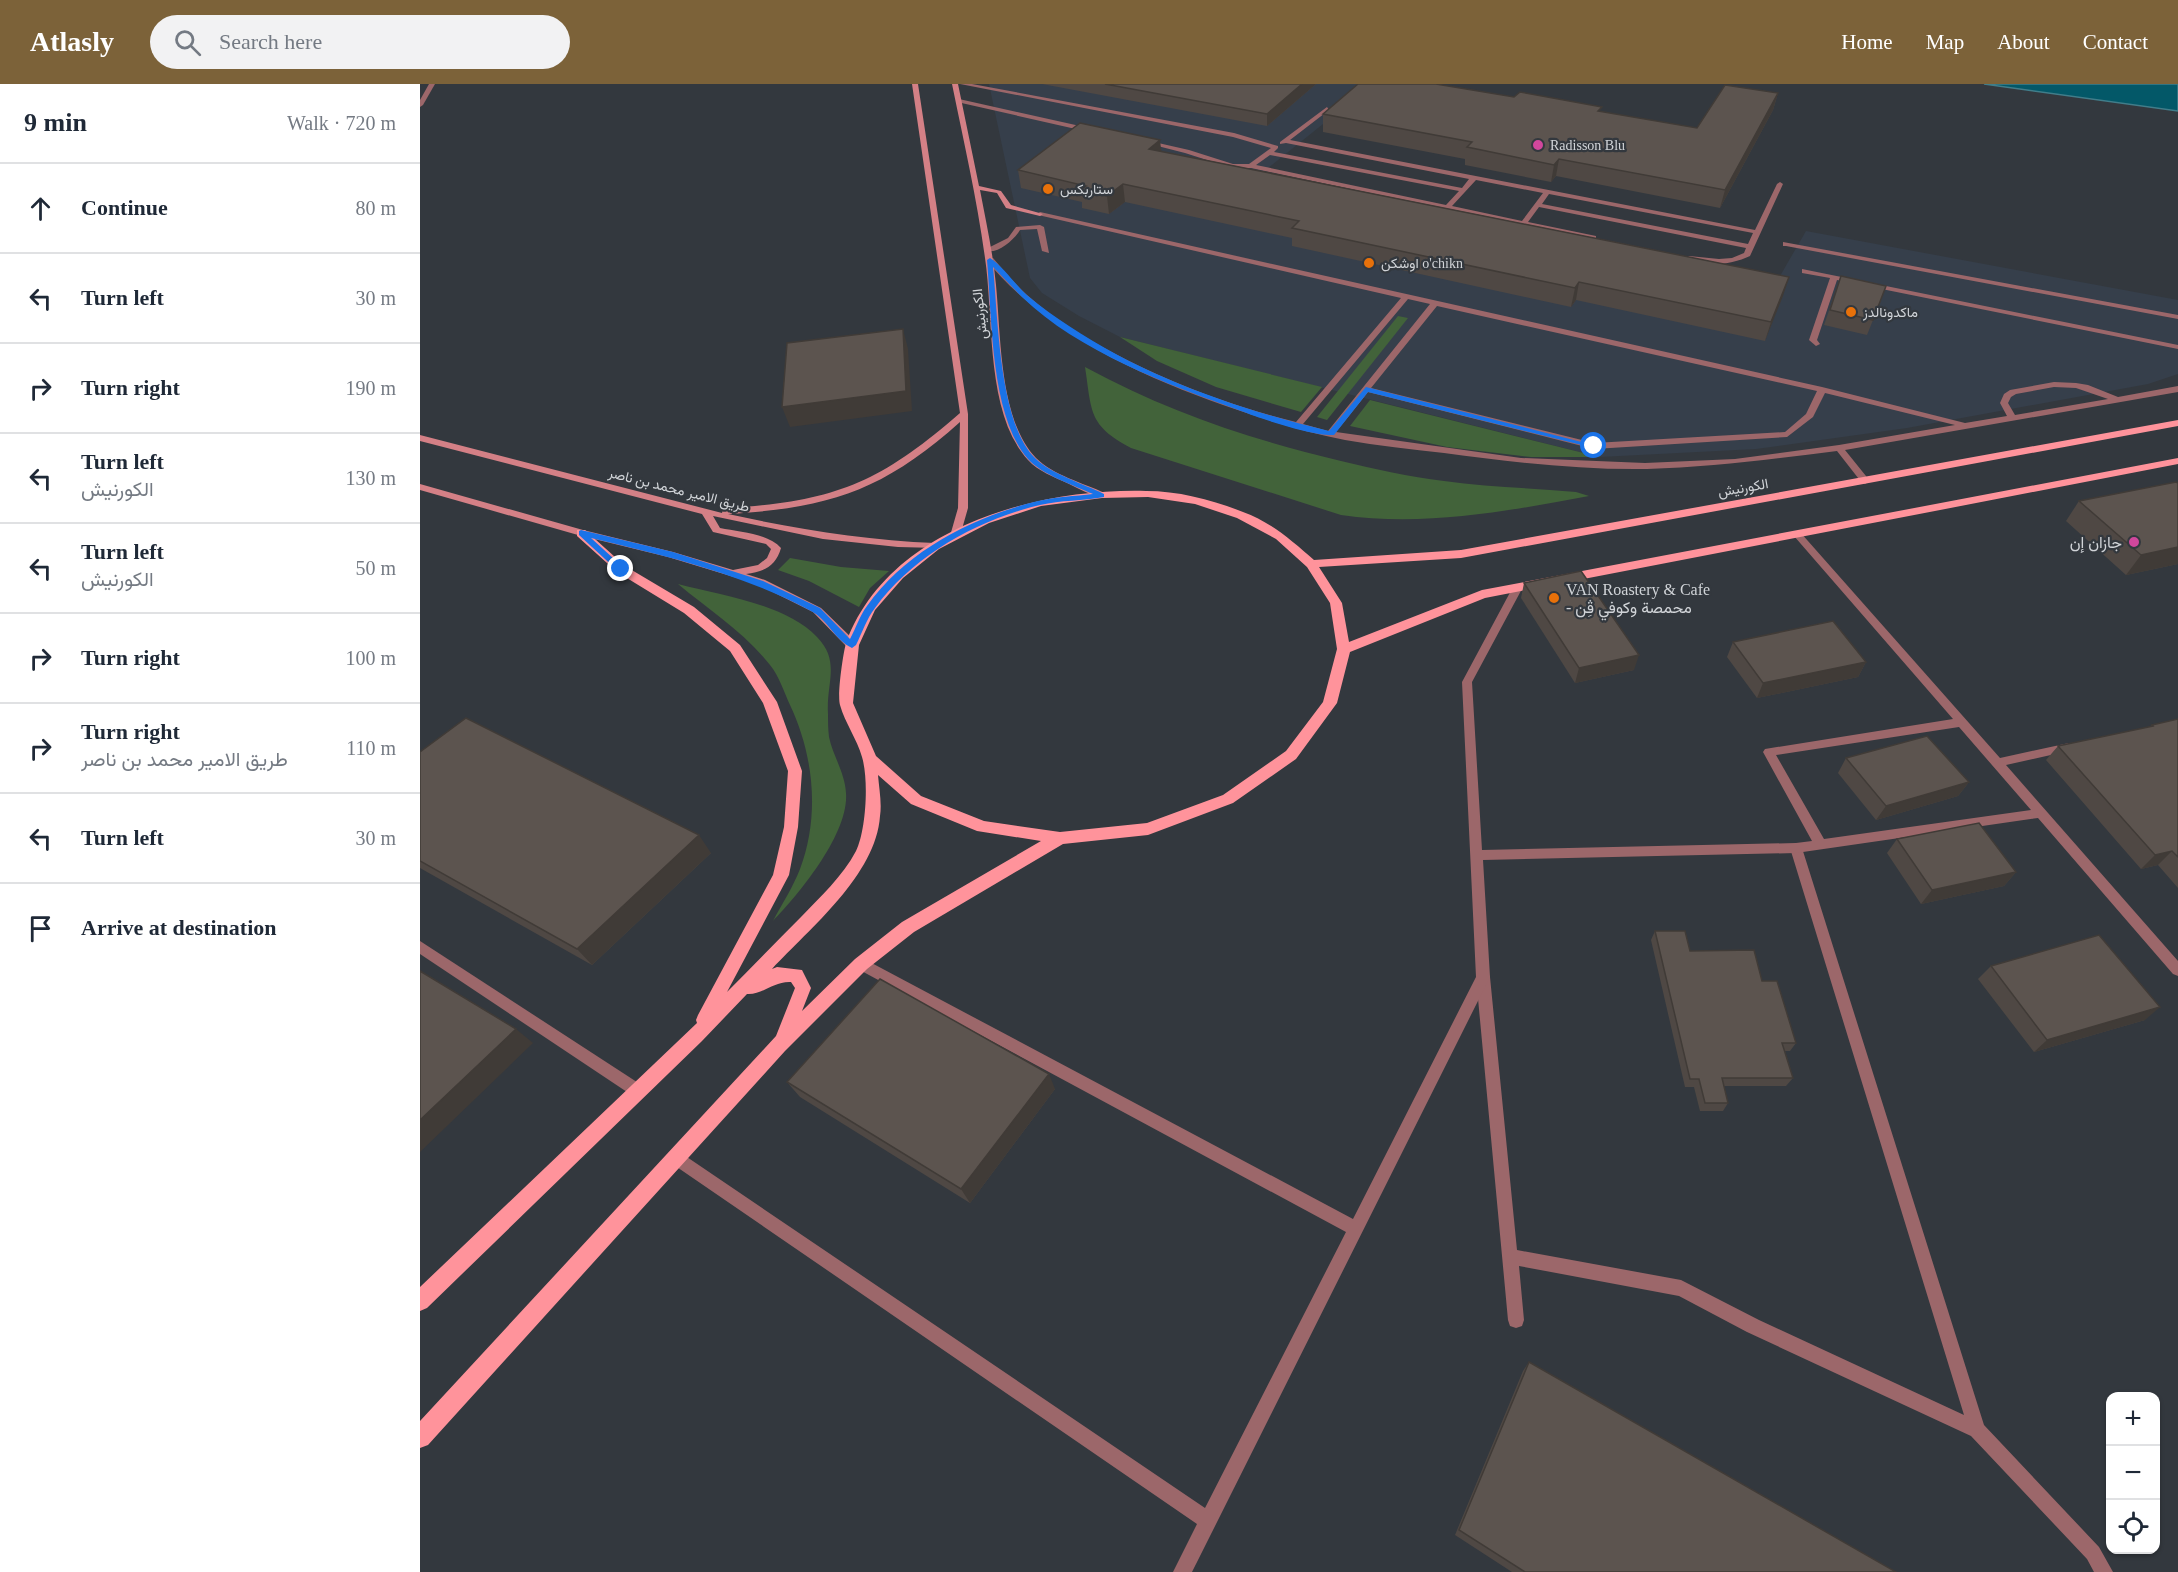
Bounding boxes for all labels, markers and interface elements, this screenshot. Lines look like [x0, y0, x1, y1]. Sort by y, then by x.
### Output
search box [150, 15, 570, 69]
text: Atlasly [30, 26, 114, 57]
icon: search [171, 26, 204, 59]
text: Search here [219, 29, 322, 54]
text: Home [1841, 30, 1893, 54]
text: Map [1926, 30, 1964, 54]
text: About [1997, 30, 2050, 54]
text: Contact [2083, 30, 2148, 54]
text: 9 min [24, 108, 87, 137]
text: Walk · 720 m [287, 112, 396, 134]
marker: Radisson Blu [1531, 138, 1545, 152]
place label: Radisson Blu [1550, 138, 1625, 153]
marker: ستاربكس [1041, 182, 1055, 196]
place label: ستاربكس [1060, 182, 1113, 198]
icon: ahead [24, 192, 57, 225]
text: Continue [81, 195, 168, 220]
text: 80 m [355, 197, 396, 219]
marker: اوشكن o'chikn [1362, 256, 1376, 270]
place label: اوشكن o'chikn [1381, 256, 1463, 272]
icon: left [24, 282, 57, 315]
text: Turn left [81, 285, 164, 310]
text: 30 m [355, 287, 396, 309]
street label: الكورنيش [970, 288, 991, 340]
marker: ماكدونالدز [1844, 305, 1858, 319]
place label: ماكدونالدز [1862, 305, 1918, 321]
icon: right [24, 372, 57, 405]
text: Turn right [81, 375, 180, 400]
text: 190 m [345, 377, 396, 399]
route start [1580, 432, 1606, 458]
text: Turn left [81, 449, 164, 474]
icon: left [24, 462, 57, 495]
street label: طريق الامير محمد بن ناصر [606, 465, 751, 516]
text: 130 m [345, 467, 396, 489]
street label: الكورنيش [1717, 476, 1770, 501]
text: الكورنيش [81, 478, 154, 500]
place label: جازان إن [2070, 534, 2122, 553]
marker: جازان إن [2127, 535, 2141, 549]
text: Turn left [81, 539, 164, 564]
icon: left [24, 552, 57, 585]
route end [607, 555, 633, 581]
text: 50 m [355, 557, 396, 579]
text: الكورنيش [81, 568, 154, 590]
place label: VAN Roastery & Cafe - محمصة وكوفي ڤِن [1566, 581, 1710, 621]
marker: VAN Roastery & Cafe - محمصة وكوفي ڤِن [1547, 591, 1561, 605]
icon: right [24, 642, 57, 675]
text: Turn right [81, 645, 180, 670]
text: 100 m [345, 647, 396, 669]
text: Turn right [81, 719, 180, 744]
icon: right [24, 732, 57, 765]
text: 110 m [346, 737, 396, 759]
text: طريق الامير محمد بن ناصر [81, 748, 288, 770]
icon: left [24, 822, 57, 855]
text: Turn left [81, 825, 164, 850]
text: 30 m [355, 827, 396, 849]
icon: arrive [24, 912, 57, 945]
text: Arrive at destination [81, 915, 277, 940]
map controls [2106, 1392, 2160, 1554]
button: + [2106, 1392, 2160, 1446]
button: − [2106, 1446, 2160, 1500]
button: locate [2106, 1500, 2160, 1554]

